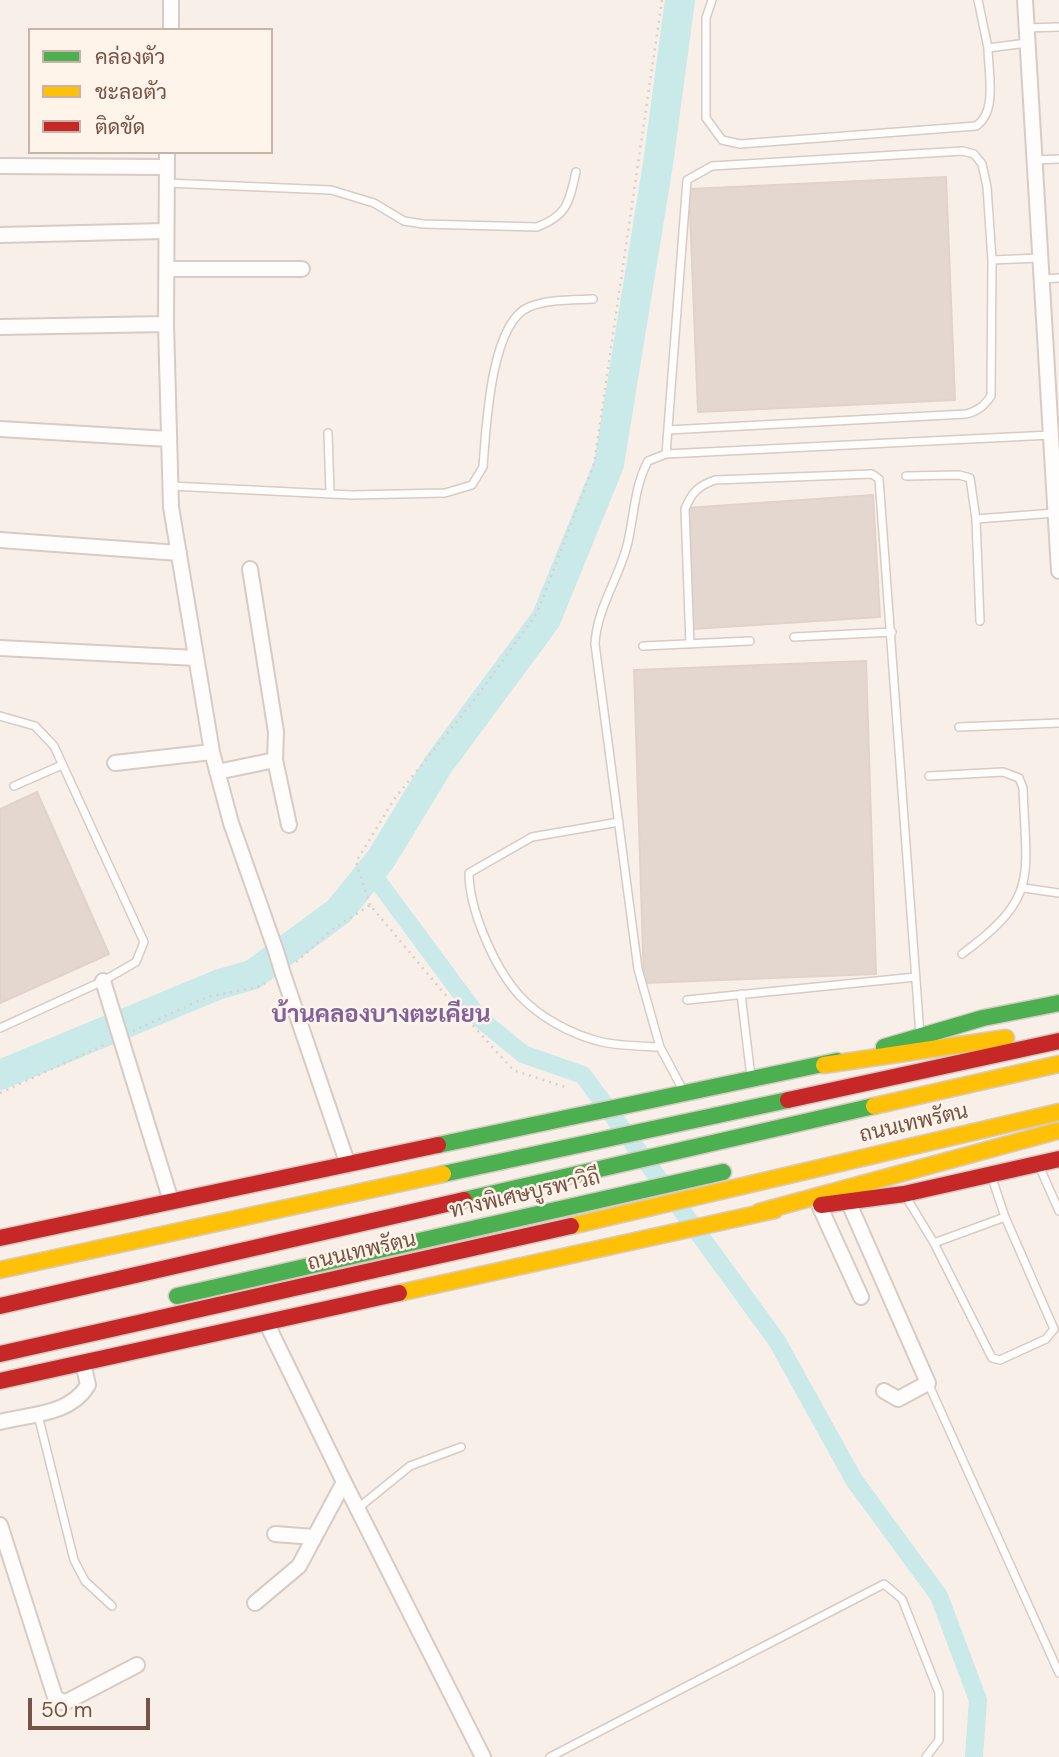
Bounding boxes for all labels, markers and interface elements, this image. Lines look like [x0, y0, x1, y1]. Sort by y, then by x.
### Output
legend [28, 28, 273, 154]
text: คล่องตัว [95, 43, 165, 71]
text: ชะลอตัว [95, 78, 167, 106]
text: ติดขัด [95, 113, 145, 141]
district label: บ้านคลองบางตะเคียน [272, 1002, 490, 1030]
street label: ถนนเทพรัตน [857, 1099, 971, 1149]
street label: ทางพิเศษบูรพาวิถี [447, 1165, 603, 1225]
street label: ถนนเทพรัตน [305, 1227, 419, 1277]
scale bar [32, 1684, 154, 1728]
text: 50 m [41, 1696, 92, 1724]

